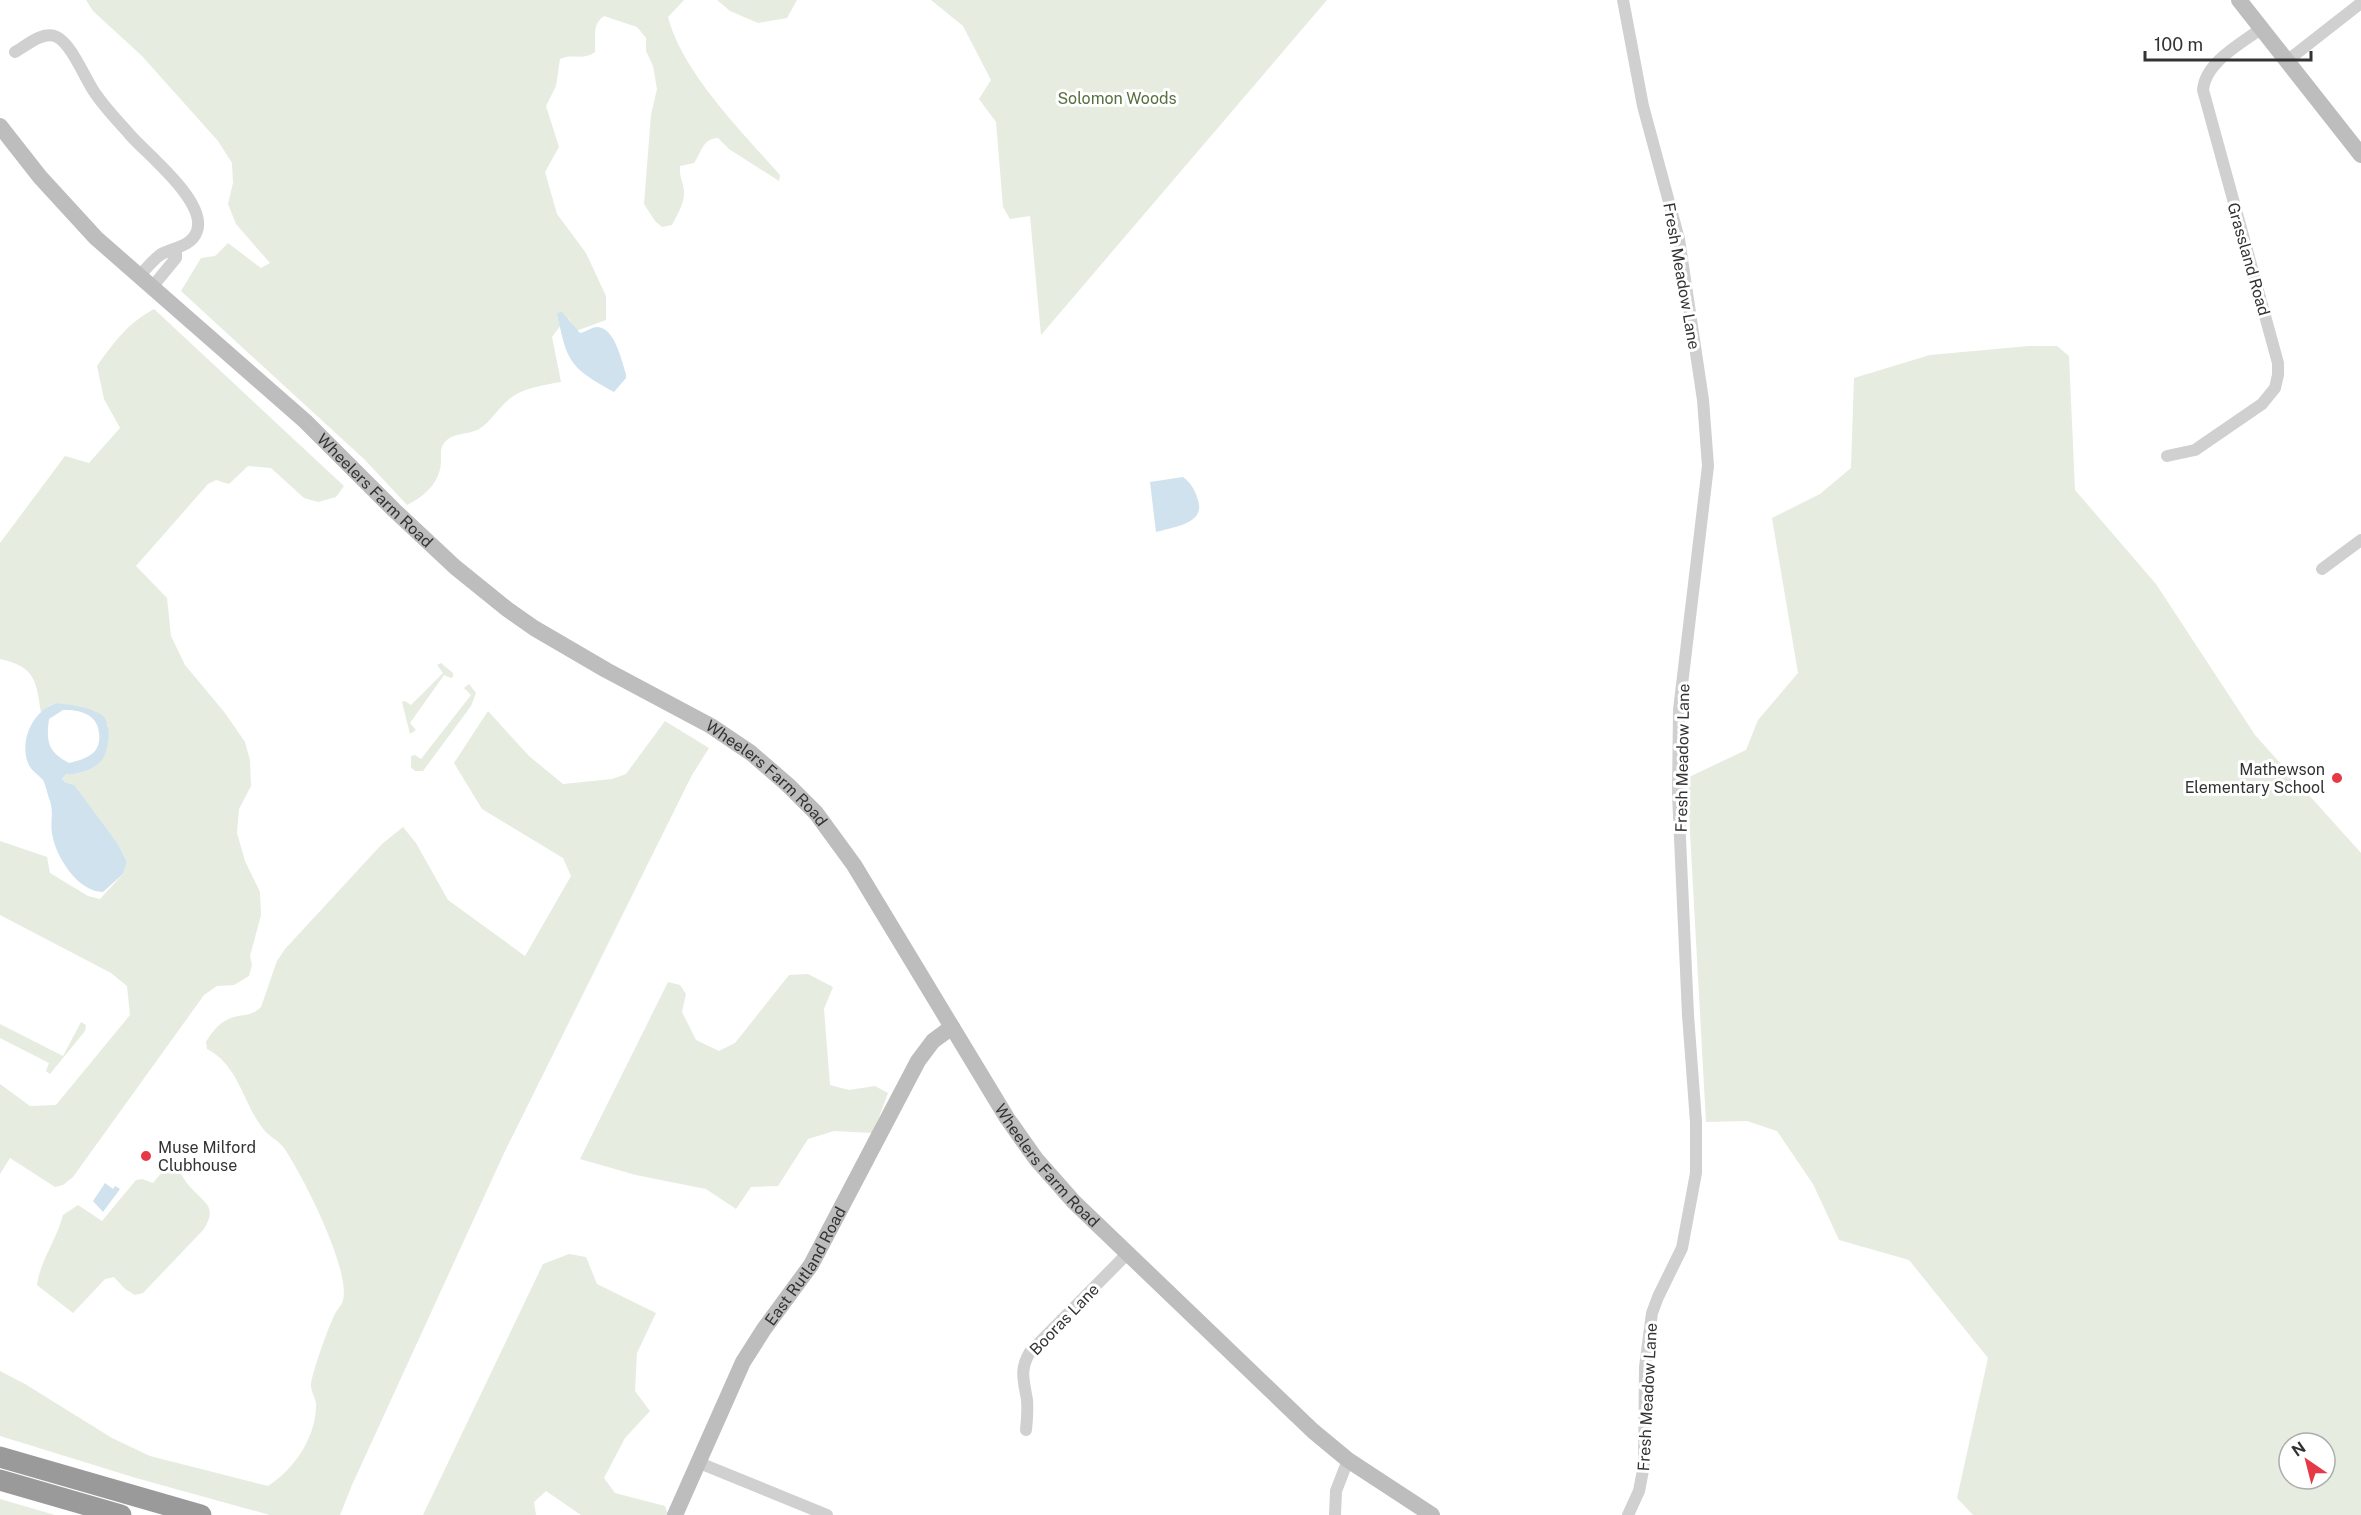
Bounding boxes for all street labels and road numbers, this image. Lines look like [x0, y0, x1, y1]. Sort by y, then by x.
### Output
street label: Grassland Road [2223, 200, 2274, 318]
street label: Fresh Meadow Lane [1659, 201, 1704, 351]
street label: Wheelers Farm Road [313, 430, 437, 551]
street label: Fresh Meadow Lane [1672, 684, 1693, 832]
street label: Wheelers Farm Road [702, 716, 831, 830]
street label: Wheelers Farm Road [991, 1100, 1103, 1231]
street label: East Rutland Road [761, 1204, 850, 1329]
street label: Booras Lane [1026, 1280, 1103, 1359]
street label: Fresh Meadow Lane [1634, 1322, 1661, 1472]

